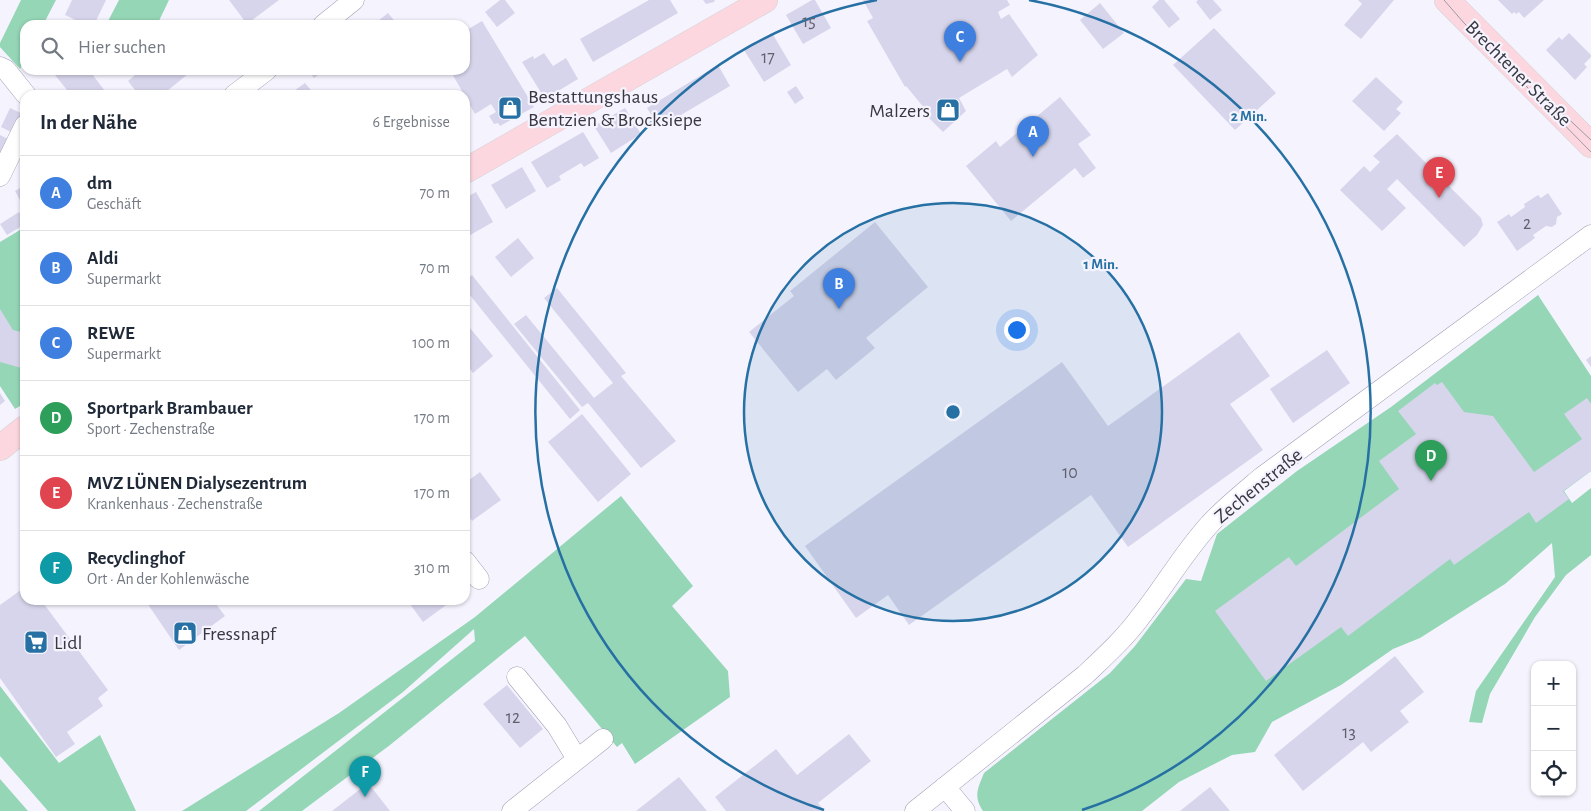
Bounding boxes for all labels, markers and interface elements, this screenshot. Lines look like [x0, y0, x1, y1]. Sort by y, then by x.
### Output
house number: 15 [802, 13, 816, 31]
street label: Brechtener Straße [1462, 17, 1575, 130]
search box [20, 20, 470, 75]
pin: C [944, 21, 976, 62]
icon: search [38, 34, 66, 62]
text: Hier suchen [78, 38, 166, 57]
house number: 17 [761, 49, 775, 67]
place label: Bestattungshaus Bentzien & Brocksiepe [528, 87, 702, 130]
shop icon: Bestattungshaus Bentzien & Brocksiepe [497, 95, 523, 121]
shop icon: Malzers [935, 97, 961, 123]
place label: Malzers [869, 101, 930, 121]
text: 2 Min. [1231, 109, 1267, 124]
text: In der Nähe [40, 112, 137, 133]
text: 6 Ergebnisse [373, 114, 450, 130]
pin: A [1017, 116, 1049, 157]
pin: E [1423, 157, 1455, 198]
text: dm [87, 174, 112, 193]
text: A [51, 185, 61, 201]
text: 70 m [419, 185, 450, 201]
text: Geschäft [87, 196, 141, 212]
house number: 2 [1523, 215, 1531, 233]
text: Aldi [87, 249, 119, 268]
text: 1 Min. [1084, 257, 1118, 272]
text: B [51, 260, 61, 276]
text: 70 m [419, 260, 450, 276]
pin: B [823, 268, 855, 309]
text: Supermarkt [87, 271, 161, 287]
your location [1004, 317, 1030, 343]
text: REWE [87, 324, 135, 343]
text: C [52, 335, 60, 351]
text: 100 m [412, 335, 450, 351]
text: Supermarkt [87, 346, 161, 362]
text: Sportpark Brambauer [87, 399, 253, 418]
centre of rings [944, 403, 962, 421]
text: D [51, 410, 61, 426]
text: 170 m [414, 410, 450, 426]
text: Sport · Zechenstraße [87, 421, 215, 437]
pin: D [1415, 440, 1447, 481]
street label: Zechenstraße [1211, 445, 1306, 527]
house number: 10 [1062, 464, 1078, 482]
text: MVZ LÜNEN Dialysezentrum [87, 474, 307, 493]
text: E [52, 485, 60, 501]
text: 170 m [414, 485, 450, 501]
text: Krankenhaus · Zechenstraße [87, 496, 263, 512]
text: Recyclinghof [87, 549, 184, 568]
text: F [52, 560, 60, 576]
text: 310 m [414, 560, 450, 576]
text: Ort · An der Kohlenwäsche [87, 571, 249, 587]
shop icon: Fressnapf [172, 620, 198, 646]
place label: Fressnapf [202, 624, 277, 644]
supermarket icon: Lidl [23, 629, 49, 655]
place label: Lidl [54, 633, 82, 653]
map controls [1531, 661, 1576, 796]
button: + [1531, 661, 1576, 706]
button: − [1531, 706, 1576, 751]
house number: 12 [506, 709, 520, 727]
house number: 13 [1342, 724, 1356, 742]
button: locate [1531, 751, 1576, 796]
pin: F [349, 756, 381, 797]

